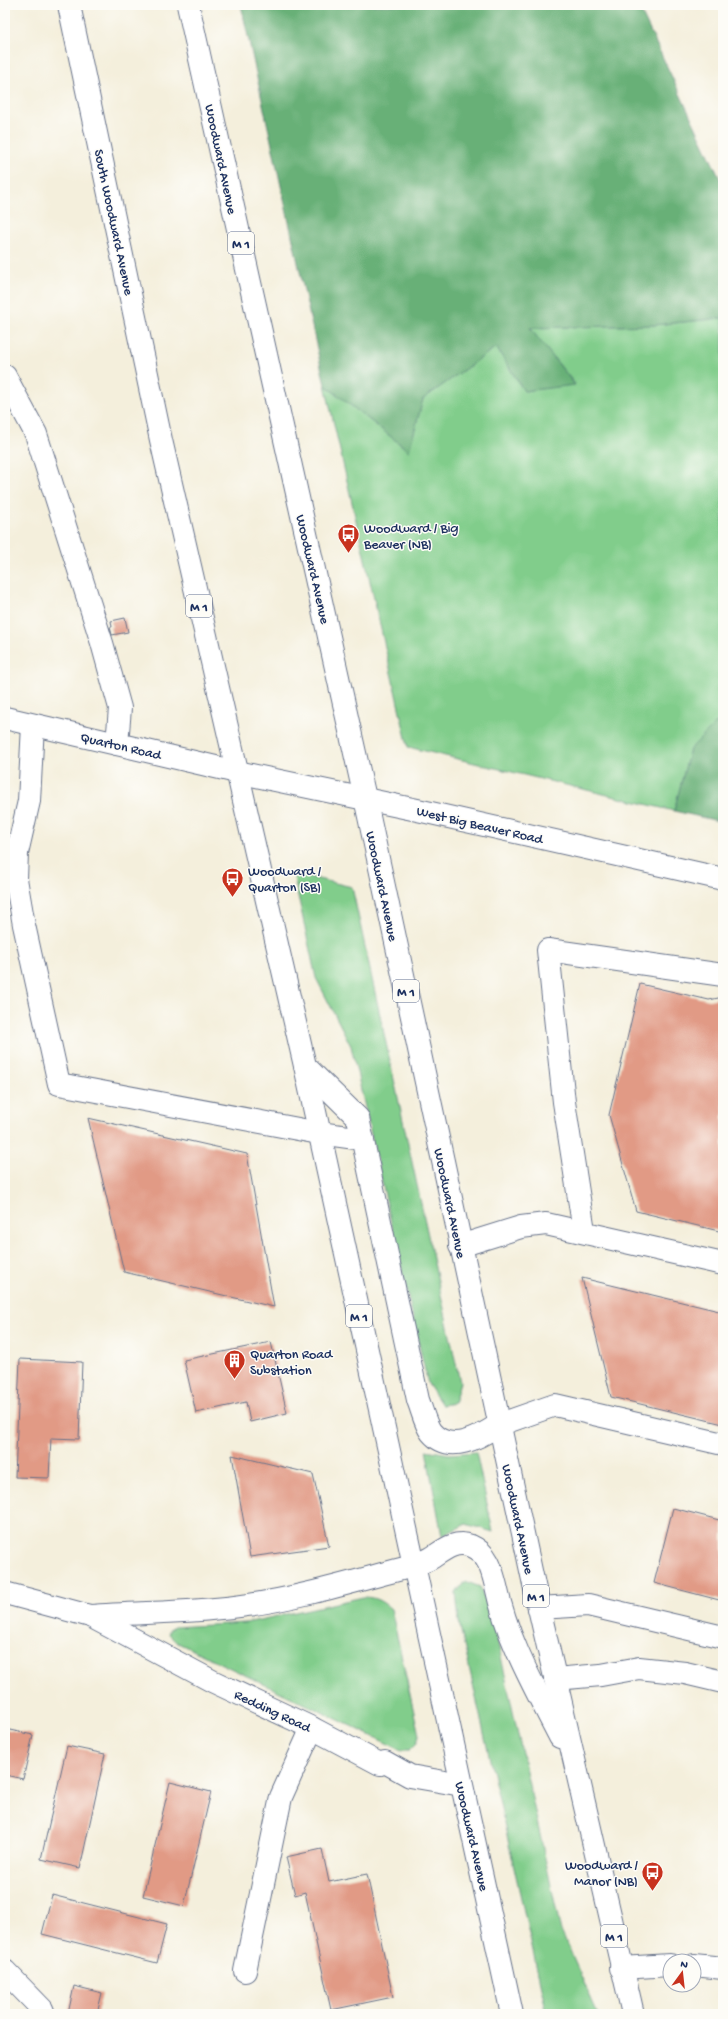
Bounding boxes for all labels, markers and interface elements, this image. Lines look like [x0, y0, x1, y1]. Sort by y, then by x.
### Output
street label: Woodward Avenue [200, 103, 240, 217]
street label: South Woodward Avenue [89, 148, 136, 298]
road number: M 1 [228, 232, 254, 254]
street label: Woodward Avenue [291, 513, 333, 627]
place label: Woodward / Big Beaver (NB) [363, 521, 459, 554]
bus stop icon: Woodward / Big Beaver (NB) [336, 522, 362, 555]
road number: M 1 [186, 595, 212, 617]
street label: Quarton Road [78, 730, 164, 765]
street label: West Big Beaver Road [415, 804, 546, 850]
street label: Woodward Avenue [361, 830, 401, 944]
place label: Woodward / Quarton (SB) [248, 864, 322, 897]
bus stop icon: Woodward / Quarton (SB) [220, 865, 246, 898]
road number: M 1 [393, 980, 419, 1002]
street label: Woodward Avenue [429, 1147, 469, 1261]
road number: M 1 [346, 1305, 372, 1327]
place label: Quarton Road Substation [250, 1347, 334, 1380]
building icon: Quarton Road Substation [221, 1348, 247, 1381]
street label: Woodward Avenue [497, 1463, 537, 1577]
road number: M 1 [523, 1585, 549, 1607]
street label: Redding Road [231, 1687, 315, 1738]
street label: Woodward Avenue [450, 1780, 492, 1894]
place label: Woodward / Manor (NB) [565, 1858, 639, 1891]
bus stop icon: Woodward / Manor (NB) [640, 1859, 666, 1892]
road number: M 1 [601, 1925, 627, 1947]
north arrow [662, 1953, 702, 1993]
text: N [679, 1959, 689, 1972]

